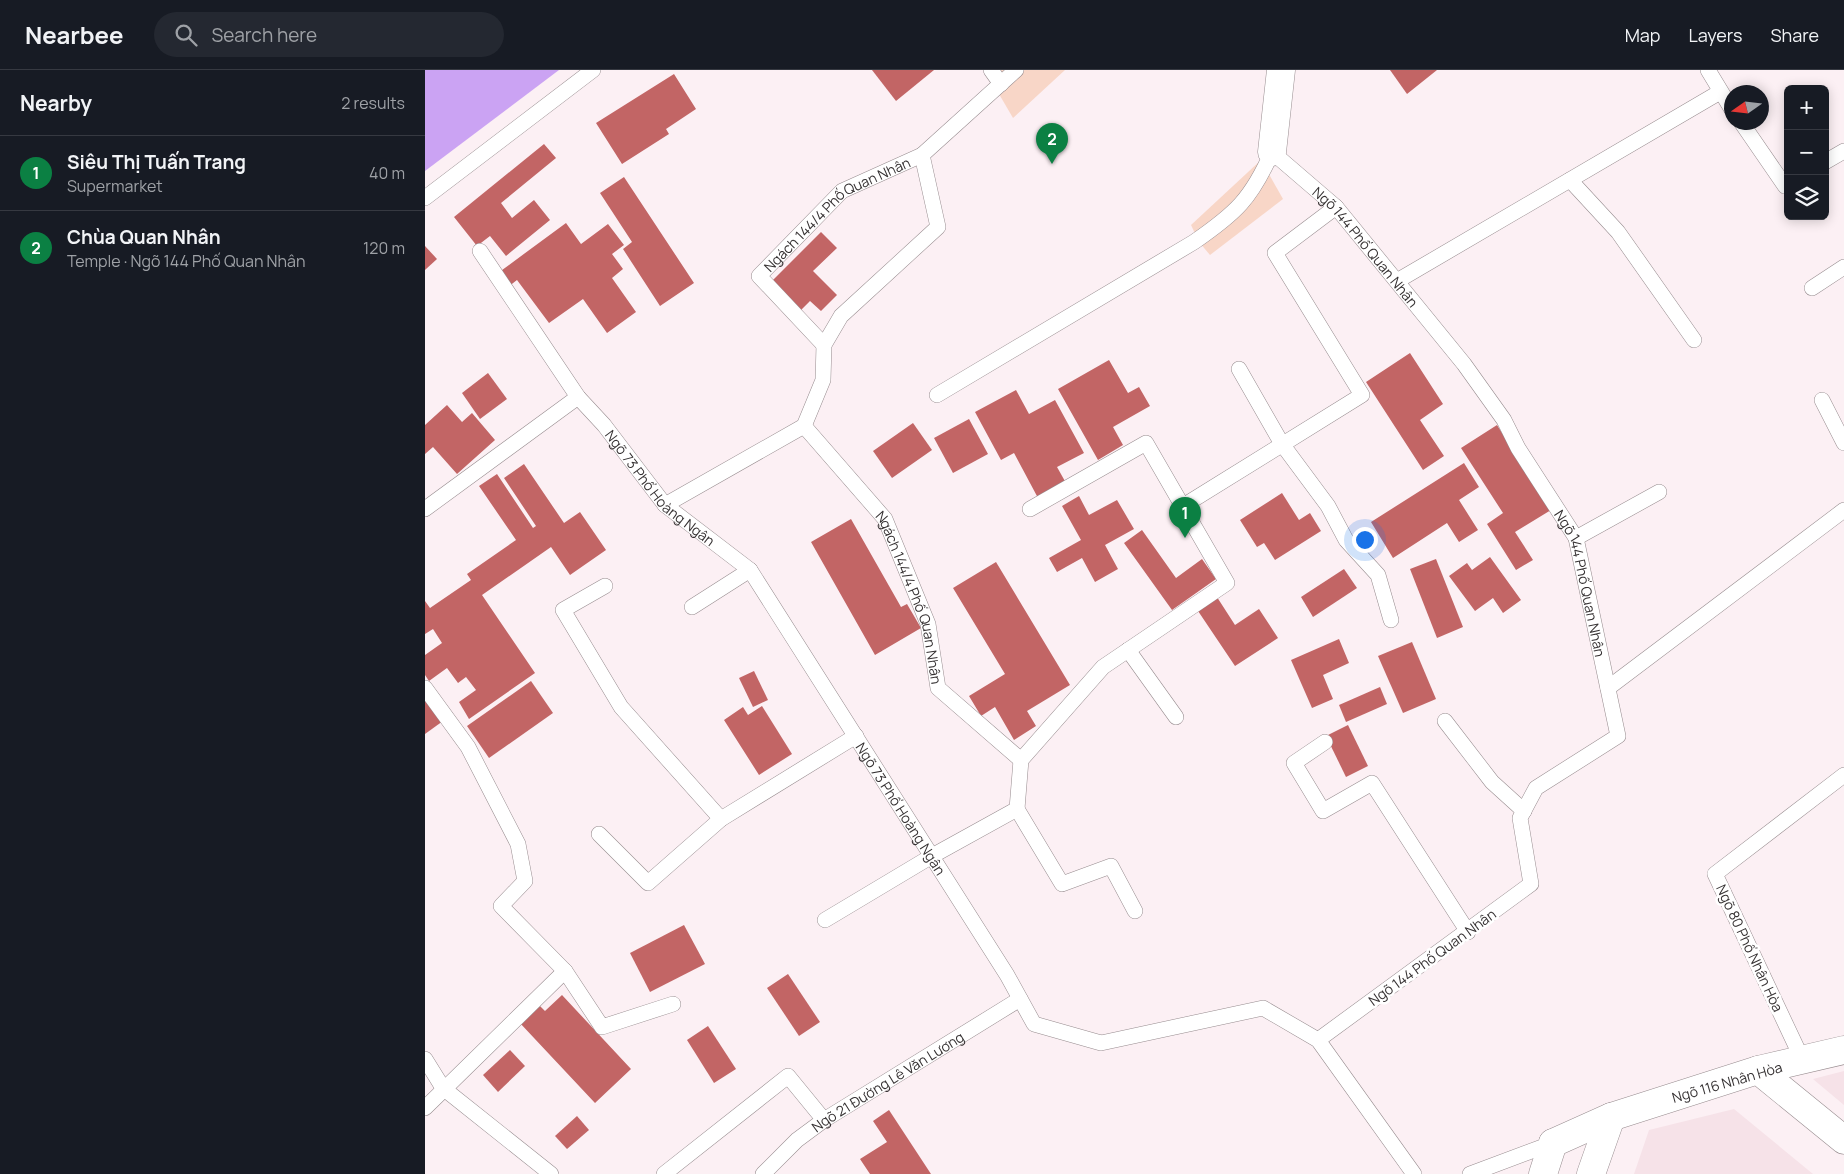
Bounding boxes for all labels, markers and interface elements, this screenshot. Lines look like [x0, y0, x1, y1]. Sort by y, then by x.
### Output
search box [154, 12, 504, 57]
text: Nearbee [25, 18, 124, 51]
icon: search [172, 21, 200, 49]
text: Search here [212, 22, 317, 48]
text: Map [1625, 23, 1660, 47]
text: Layers [1688, 23, 1742, 47]
text: Share [1770, 23, 1819, 47]
north arrow [1724, 85, 1769, 130]
map controls [1784, 85, 1829, 220]
button: + [1784, 85, 1829, 130]
text: Nearby [20, 89, 92, 117]
text: 2 results [341, 92, 405, 114]
pin: 2 [1036, 123, 1068, 164]
button: − [1784, 130, 1829, 175]
text: Siêu Thị Tuấn Trang [67, 149, 246, 175]
street label: Ngách 144/4 Phố Quan Nhân [759, 152, 913, 276]
text: 1 [32, 162, 40, 184]
text: 40 m [369, 162, 405, 184]
text: Supermarket [67, 175, 163, 197]
button: layers [1784, 175, 1829, 220]
street label: Ngõ 144 Phố Quan Nhân [1309, 182, 1423, 311]
text: Chùa Quan Nhân [67, 224, 221, 250]
text: 2 [31, 237, 41, 259]
text: 120 m [363, 237, 405, 259]
text: Temple · Ngõ 144 Phố Quan Nhân [67, 250, 305, 272]
street label: Ngõ 73 Phố Hoàng Ngân [601, 426, 719, 550]
pin: 1 [1169, 497, 1201, 538]
street label: Ngách 144/4 Phố Quan Nhân [872, 506, 947, 685]
street label: Ngõ 144 Phố Quan Nhân [1551, 506, 1610, 658]
your location [1352, 527, 1378, 553]
street label: Ngõ 73 Phố Hoàng Ngân [852, 738, 950, 878]
street label: Ngõ 80 Phố Nhân Hòa [1712, 881, 1788, 1015]
street label: Ngõ 144 Phố Quan Nhân [1365, 904, 1499, 1010]
street label: Ngõ 21 Đường Lê Văn Lương [807, 1027, 967, 1136]
street label: Ngõ 116 Nhân Hòa [1670, 1057, 1784, 1107]

